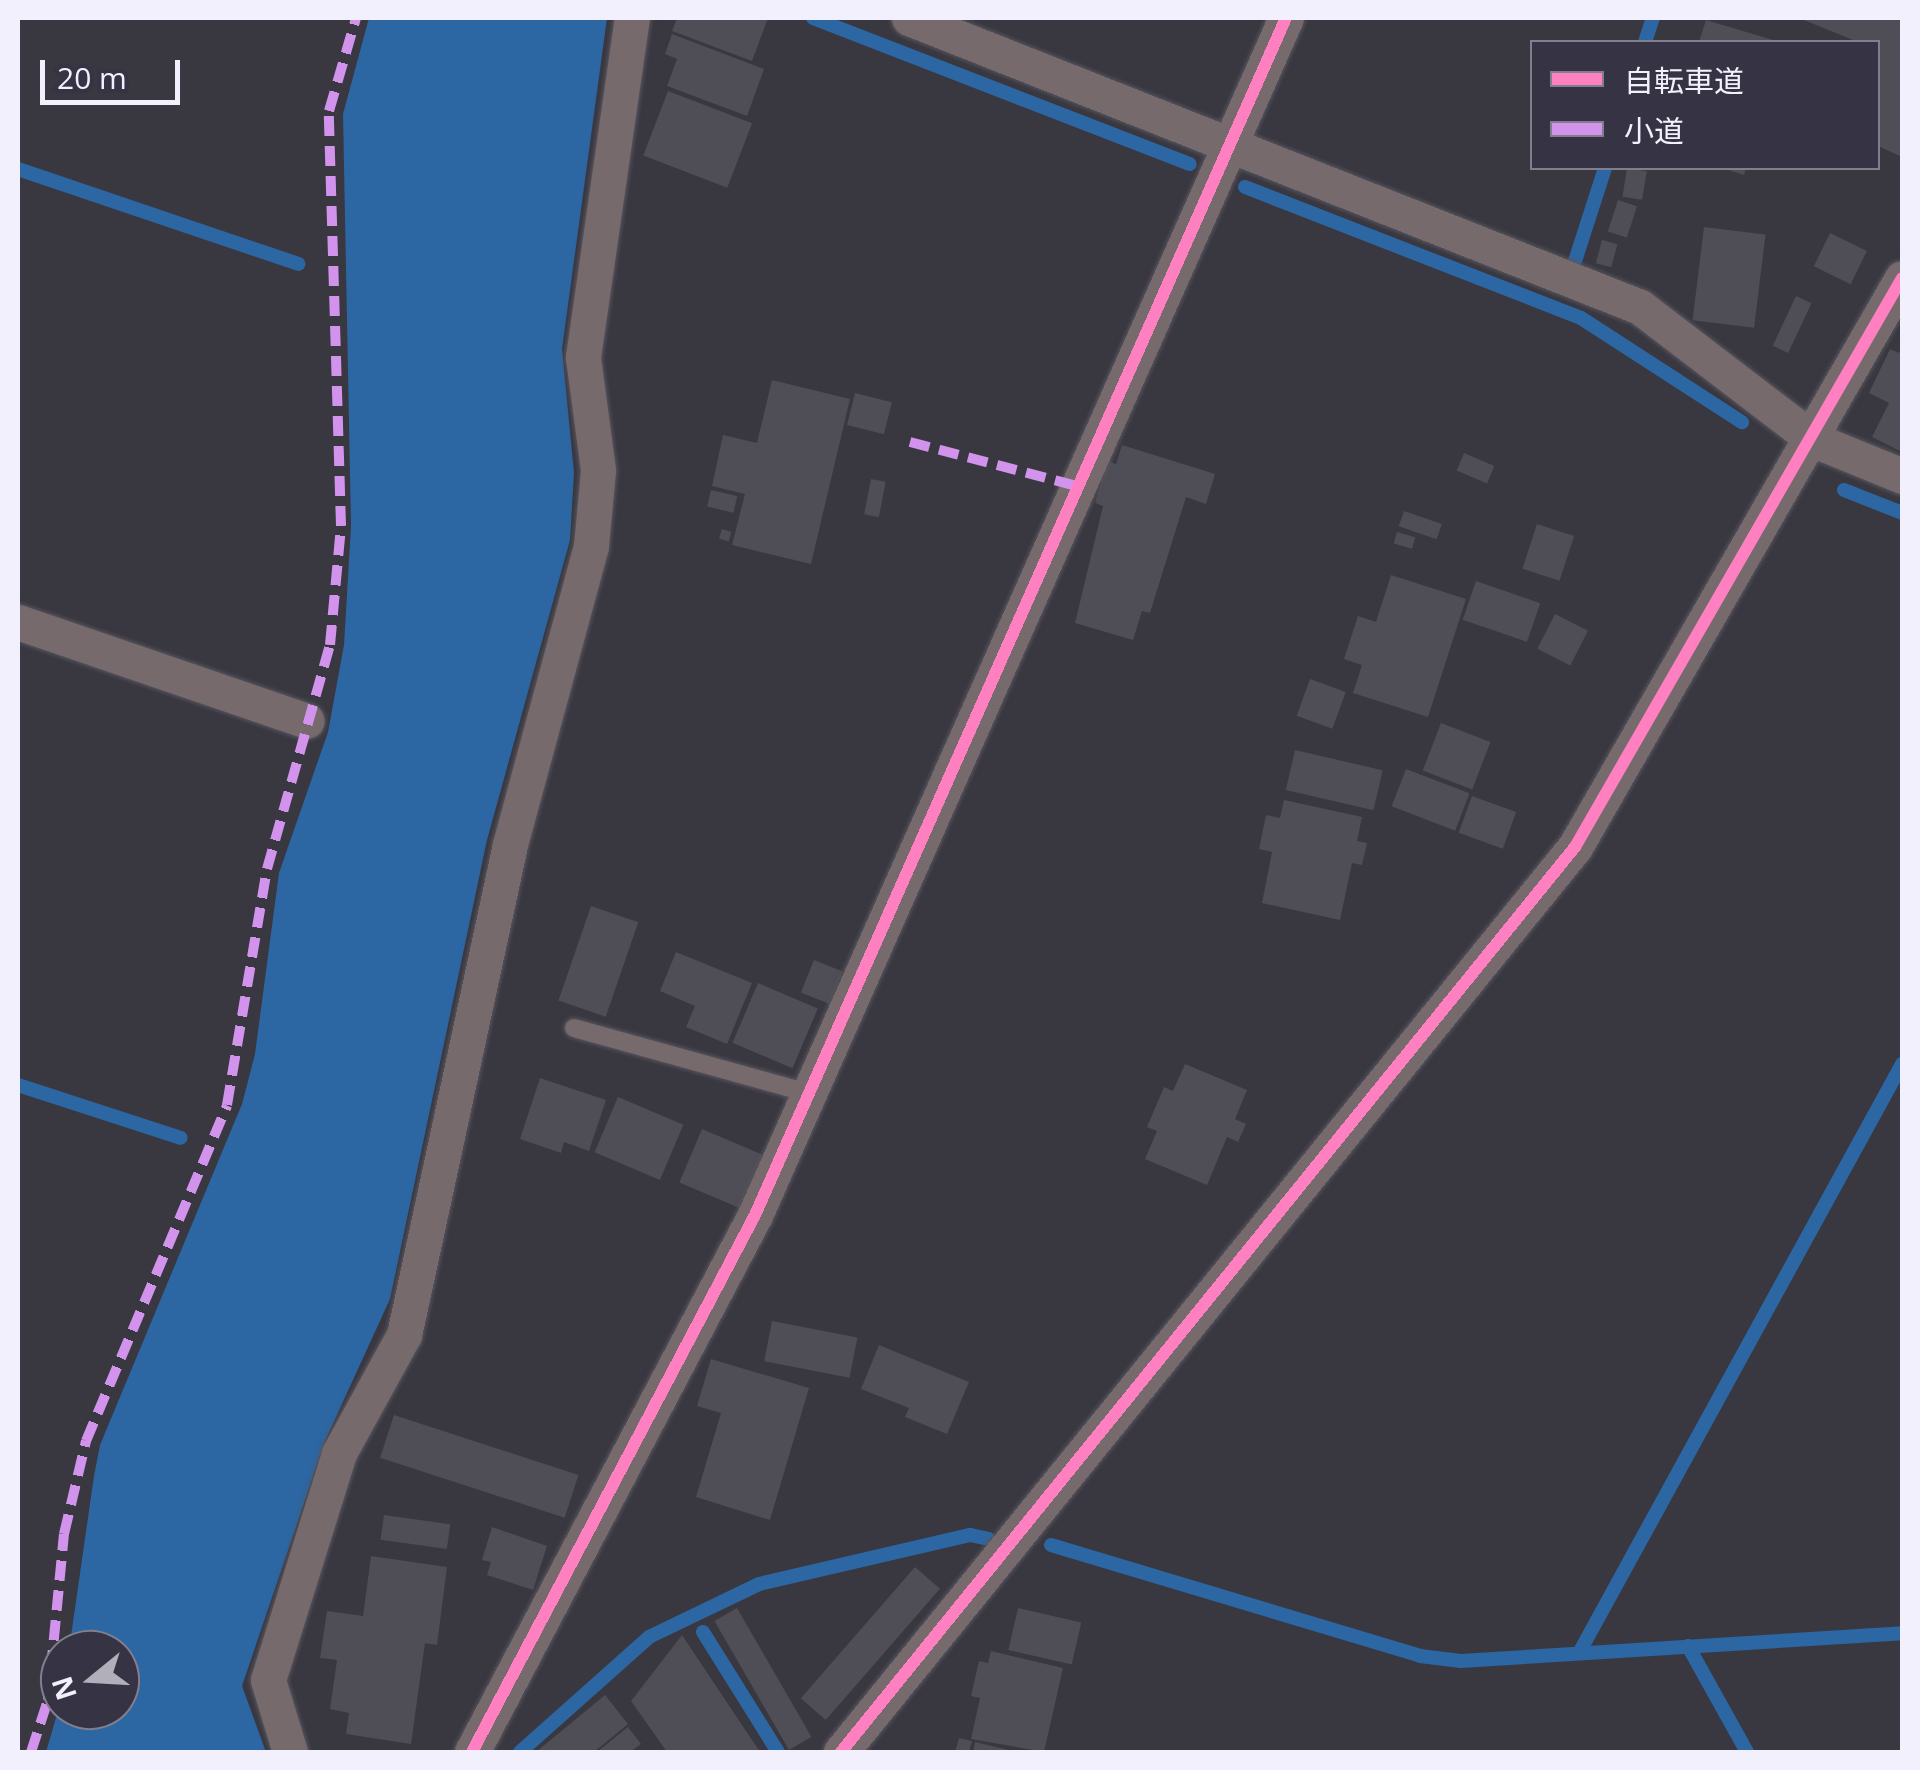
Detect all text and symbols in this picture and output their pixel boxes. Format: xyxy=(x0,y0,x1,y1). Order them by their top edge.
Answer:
scale bar xyxy=(45,40,185,102)
legend xyxy=(1530,40,1880,170)
text: 20 m xyxy=(57,57,127,98)
text: 自転車道 xyxy=(1624,60,1744,101)
text: 小道 xyxy=(1624,110,1684,151)
north arrow xyxy=(40,1630,140,1730)
text: N xyxy=(42,1672,85,1705)

